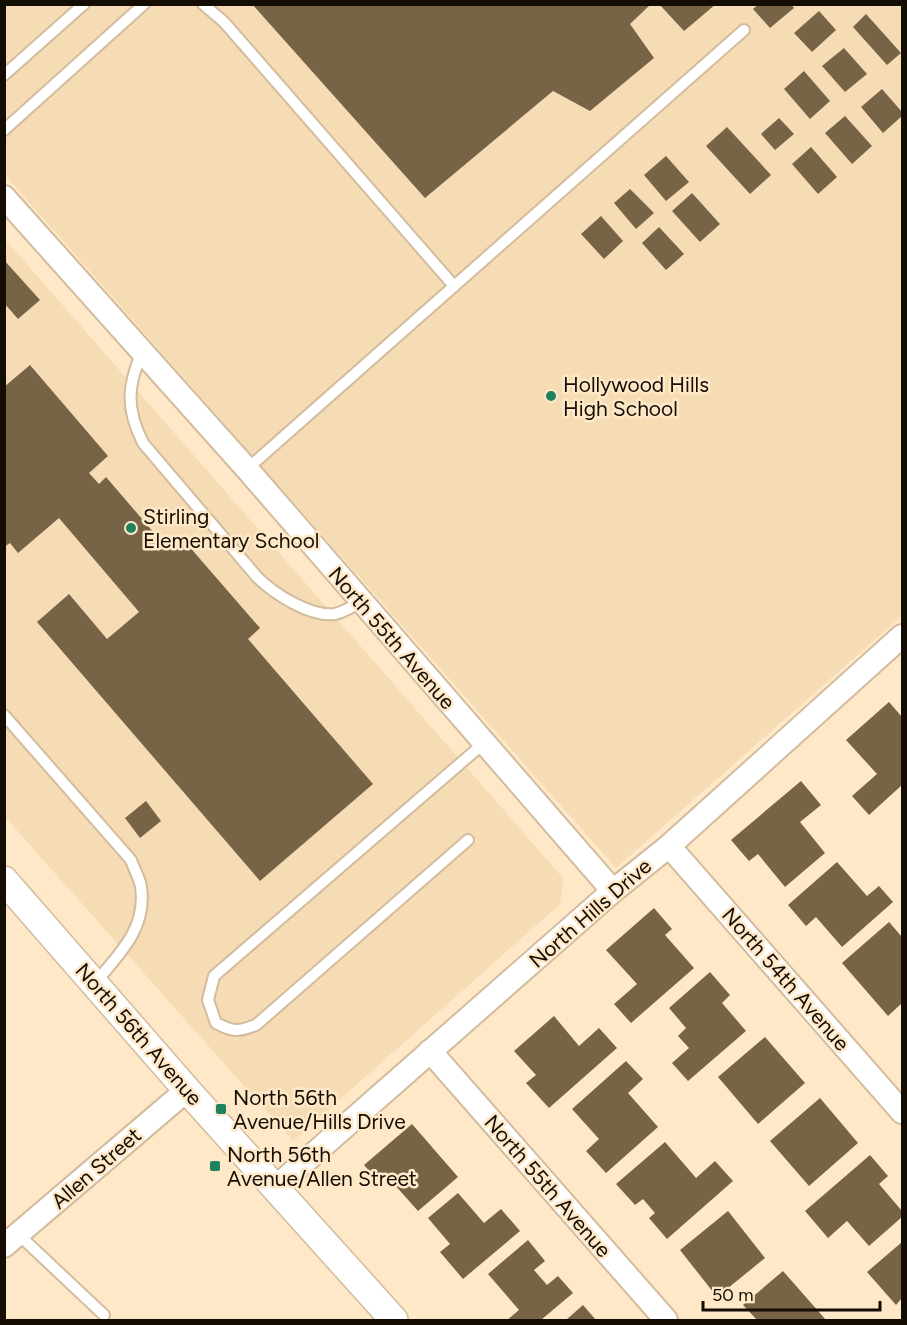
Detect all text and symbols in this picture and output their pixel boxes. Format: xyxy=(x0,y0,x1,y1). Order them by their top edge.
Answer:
place label: Hollywood Hills High School xyxy=(563,372,709,421)
marker: Hollywood Hills High School xyxy=(544,389,558,403)
place label: Stirling Elementary School xyxy=(143,504,319,553)
marker: Stirling Elementary School xyxy=(124,521,138,535)
street label: North 55th Avenue xyxy=(323,562,461,714)
street label: North Hills Drive xyxy=(524,853,656,973)
street label: North 54th Avenue xyxy=(717,902,855,1056)
street label: North 56th Avenue xyxy=(70,958,208,1110)
place label: North 56th Avenue/Hills Drive xyxy=(233,1085,406,1134)
marker: North 56th Avenue/Hills Drive xyxy=(214,1102,228,1116)
street label: North 55th Avenue xyxy=(479,1110,617,1262)
street label: Allen Street xyxy=(46,1122,146,1214)
place label: North 56th Avenue/Allen Street xyxy=(227,1142,417,1191)
marker: North 56th Avenue/Allen Street xyxy=(208,1159,222,1173)
scale bar xyxy=(703,1274,880,1312)
text: 50 m xyxy=(712,1284,754,1306)

